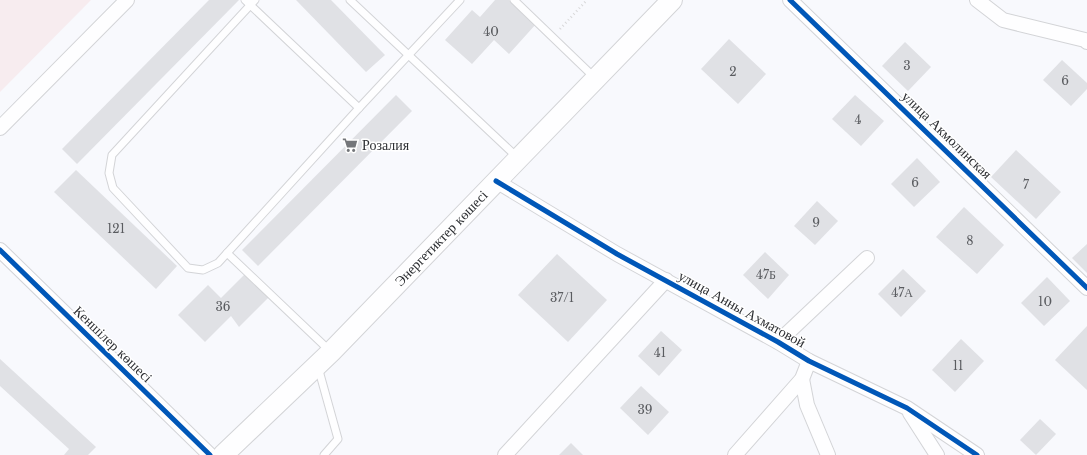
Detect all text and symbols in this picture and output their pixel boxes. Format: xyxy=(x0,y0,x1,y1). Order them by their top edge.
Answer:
house number: 40 xyxy=(483,24,499,39)
house number: 3 xyxy=(903,58,911,73)
house number: 2 xyxy=(729,64,737,79)
house number: 6 xyxy=(1061,73,1069,88)
street label: улица Акмолинская xyxy=(898,87,996,183)
house number: 4 xyxy=(854,112,862,127)
supermarket icon: Розалия xyxy=(341,136,359,154)
place label: Розалия xyxy=(362,136,410,154)
house number: 6 xyxy=(911,175,919,190)
house number: 7 xyxy=(1023,177,1030,192)
street label: Энергетиктер көшесі xyxy=(391,186,492,290)
house number: 9 xyxy=(812,215,820,230)
house number: 121 xyxy=(107,221,125,236)
house number: 8 xyxy=(966,233,974,248)
street label: улица Анны Ахматовой xyxy=(675,267,809,352)
house number: 47Б xyxy=(756,267,776,282)
house number: 47А xyxy=(891,285,913,300)
house number: 37/1 xyxy=(550,290,574,305)
house number: 10 xyxy=(1038,294,1052,309)
house number: 36 xyxy=(215,299,231,314)
street label: Кеншілер көшесі xyxy=(70,302,156,386)
house number: 41 xyxy=(654,345,666,360)
house number: 11 xyxy=(953,358,963,373)
house number: 39 xyxy=(637,402,653,417)

